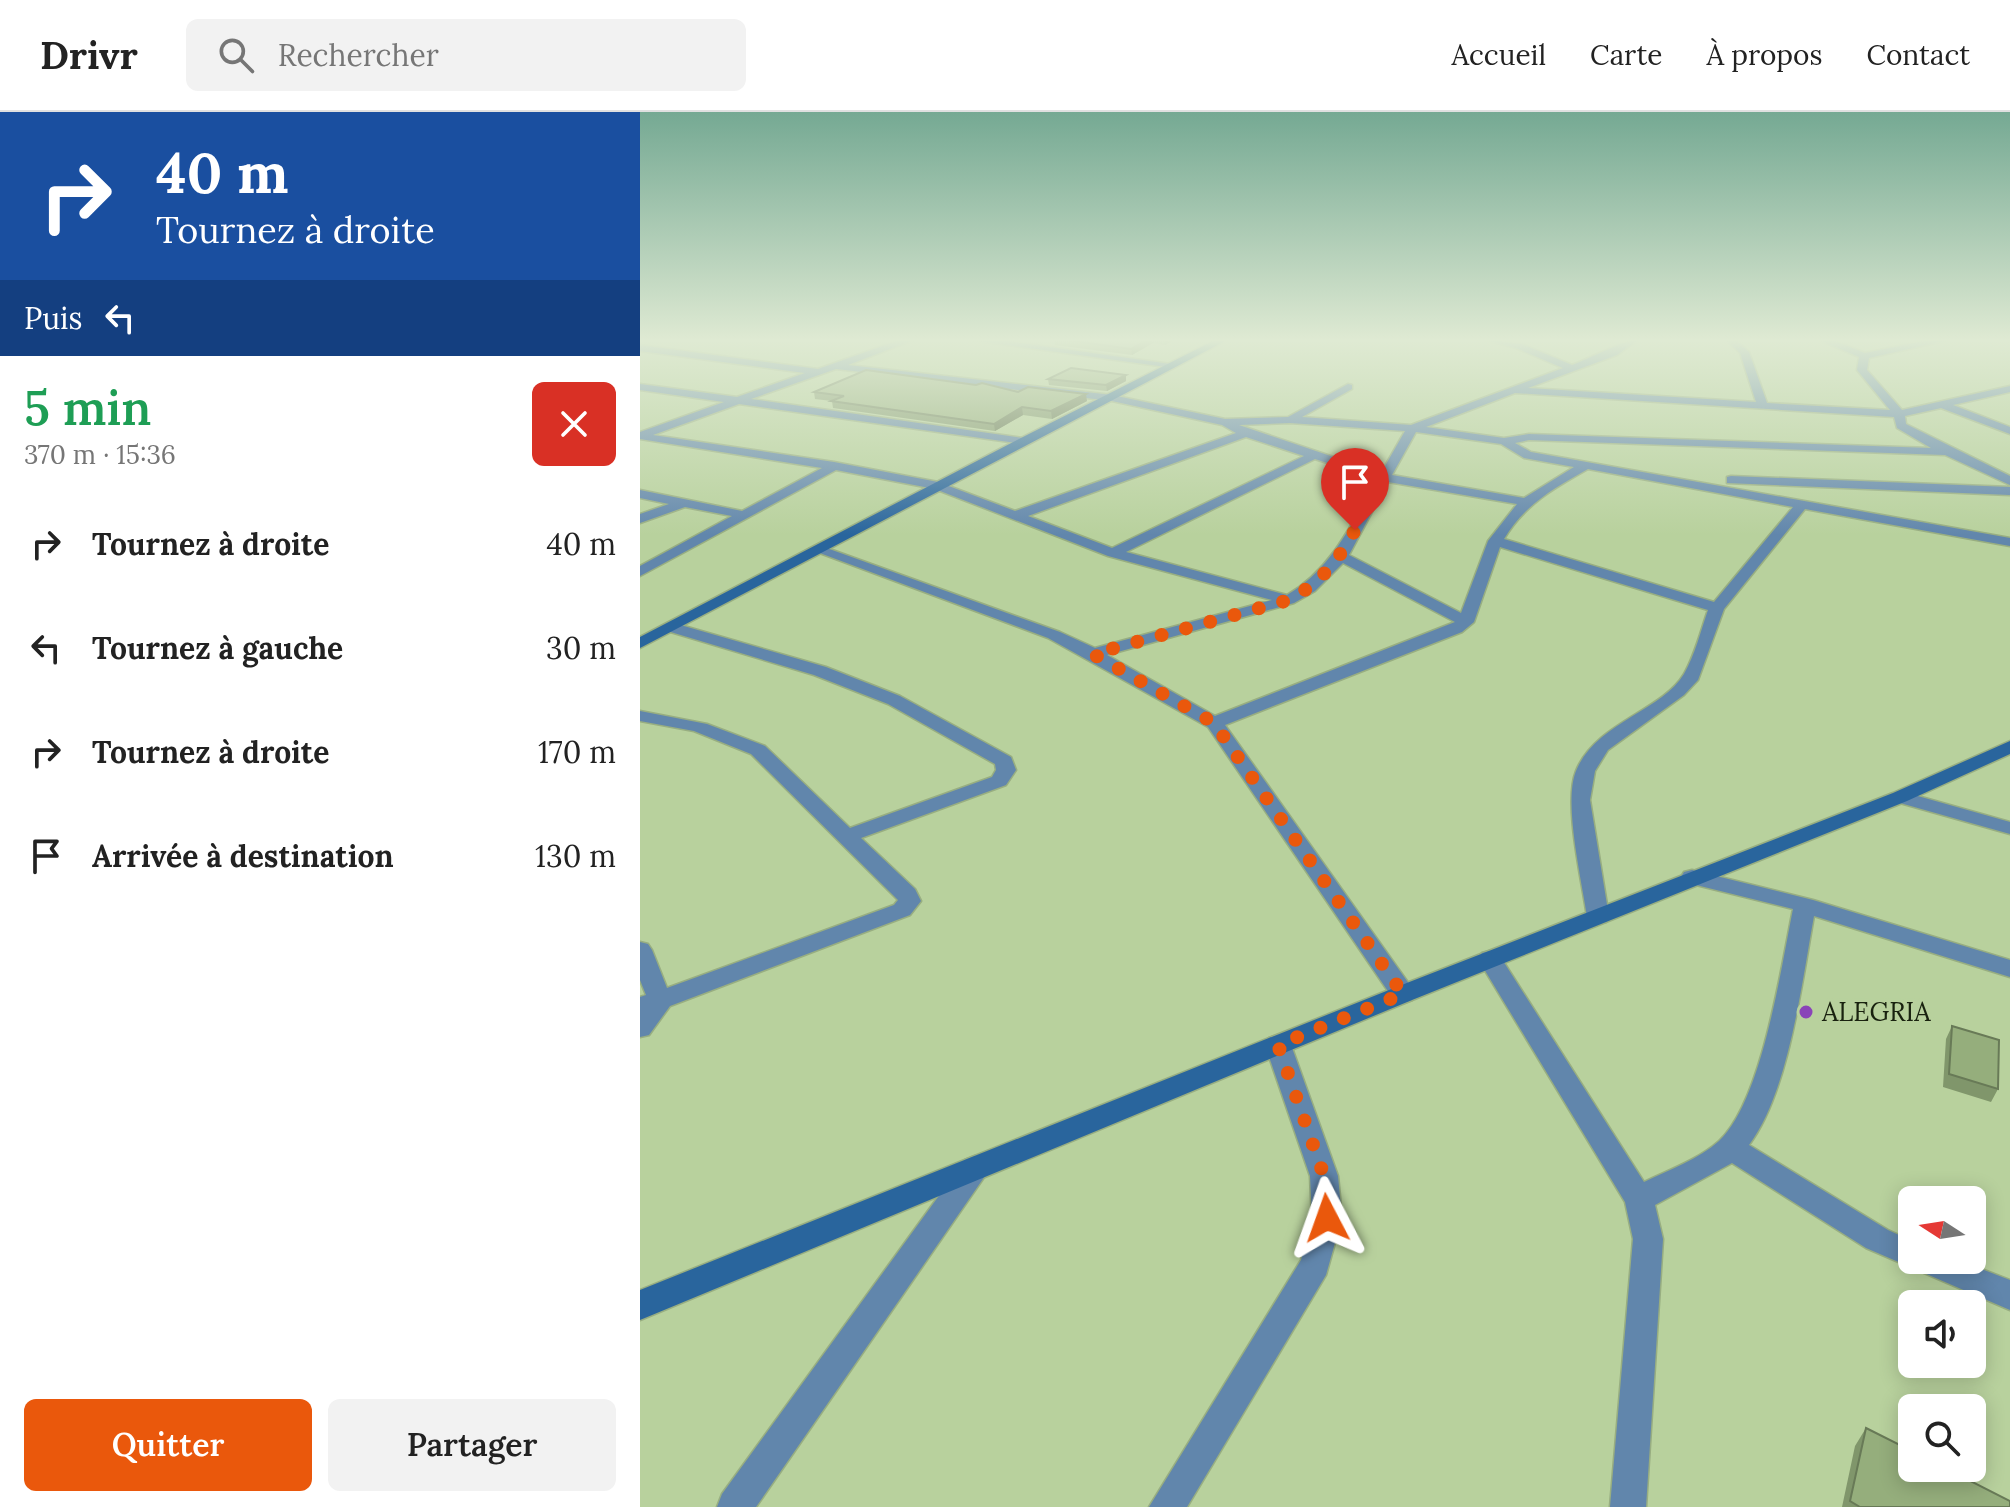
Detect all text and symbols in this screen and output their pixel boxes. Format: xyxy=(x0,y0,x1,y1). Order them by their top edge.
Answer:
search box xyxy=(186,19,746,91)
text: Drivr xyxy=(40,31,138,79)
icon: search xyxy=(214,33,258,77)
text: Rechercher xyxy=(278,36,439,74)
text: Accueil xyxy=(1452,37,1546,73)
text: Carte xyxy=(1590,37,1662,73)
text: À propos xyxy=(1706,37,1822,73)
text: Contact xyxy=(1866,37,1970,73)
text: 40 m xyxy=(156,137,289,208)
icon: right xyxy=(24,144,128,248)
text: Tournez à droite xyxy=(156,207,435,253)
icon: left xyxy=(98,296,142,340)
text: Puis xyxy=(24,299,82,337)
text: 5 min xyxy=(24,377,152,438)
button: close xyxy=(532,382,616,466)
text: 370 m · 15:36 xyxy=(24,438,176,471)
pin xyxy=(1321,448,1389,530)
icon: arrive xyxy=(1333,460,1377,504)
icon: right xyxy=(24,522,68,566)
text: Tournez à droite xyxy=(92,525,329,563)
text: 40 m xyxy=(546,525,616,563)
icon: left xyxy=(24,626,68,670)
text: Tournez à gauche xyxy=(92,629,343,667)
text: 30 m xyxy=(546,629,616,667)
icon: right xyxy=(24,730,68,774)
text: Tournez à droite xyxy=(92,733,329,771)
text: 170 m xyxy=(538,733,616,771)
icon: arrive xyxy=(24,834,68,878)
text: Arrivée à destination xyxy=(92,837,394,875)
text: 130 m xyxy=(535,837,616,875)
place label: ALEGRIA xyxy=(1821,995,1931,1028)
marker: ALEGRIA xyxy=(1797,1003,1815,1021)
position arrow xyxy=(1285,1176,1369,1260)
north arrow xyxy=(1898,1186,1986,1274)
map controls xyxy=(1898,1186,1986,1482)
button: sound xyxy=(1898,1290,1986,1378)
button: search xyxy=(1898,1394,1986,1482)
button: Quitter xyxy=(24,1399,312,1491)
button: Partager xyxy=(328,1399,616,1491)

